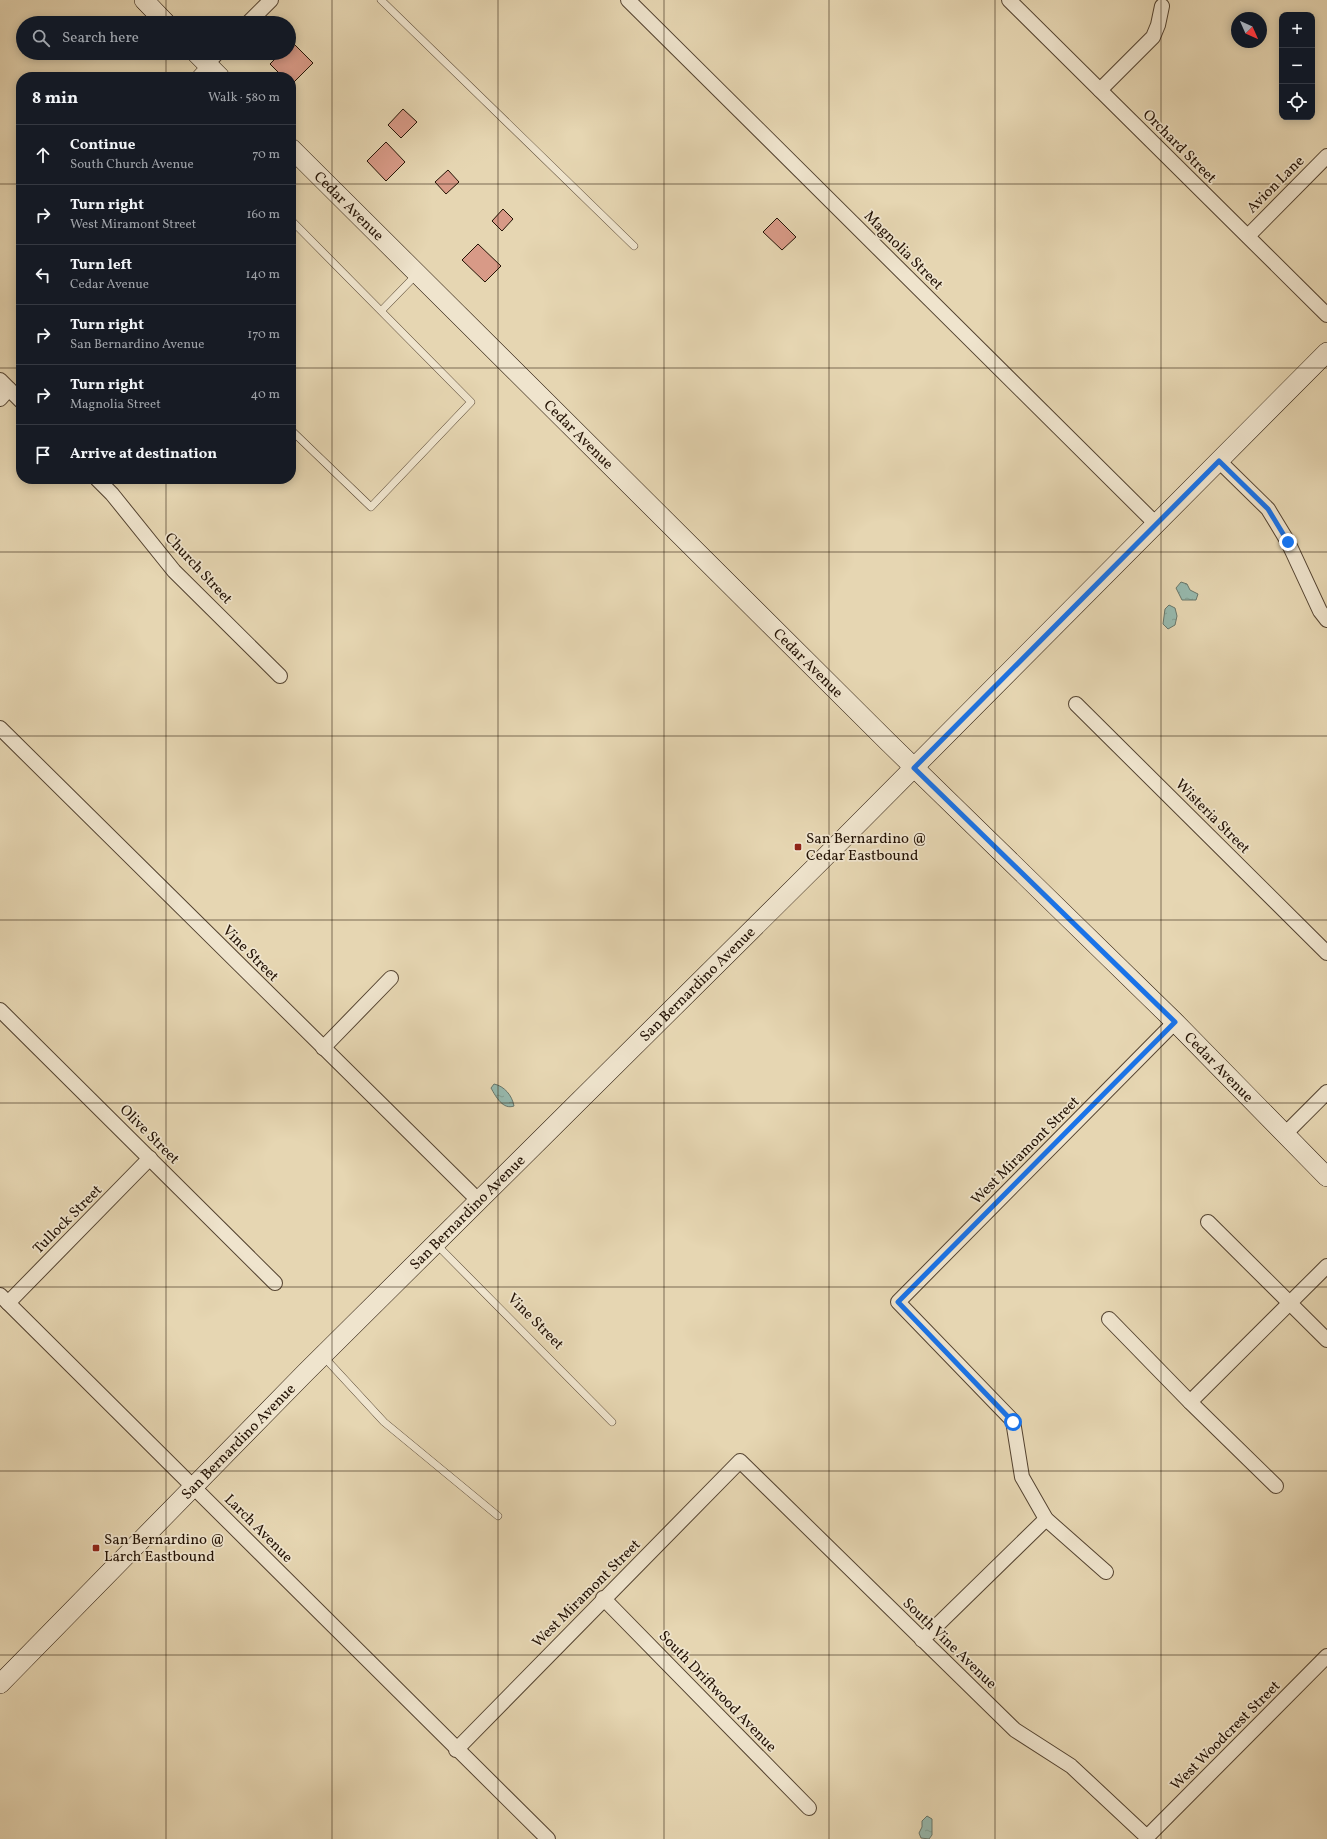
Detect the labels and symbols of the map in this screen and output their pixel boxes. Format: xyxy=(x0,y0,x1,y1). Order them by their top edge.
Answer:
north arrow xyxy=(1231,12,1267,48)
street label: Orchard Street xyxy=(1137,105,1221,189)
street label: Avion Lane xyxy=(1242,151,1310,219)
street label: Cedar Avenue xyxy=(308,167,388,247)
street label: Magnolia Street xyxy=(859,207,947,295)
street label: Cedar Avenue xyxy=(538,396,618,475)
street label: Church Street xyxy=(159,529,237,609)
route end xyxy=(1279,533,1297,551)
street label: Cedar Avenue xyxy=(768,624,847,704)
street label: Wisteria Street xyxy=(1170,775,1254,859)
place label: San Bernardino @ Cedar Eastbound xyxy=(806,829,927,867)
marker: San Bernardino @ Cedar Eastbound xyxy=(793,842,803,852)
street label: Vine Street xyxy=(217,921,283,987)
street label: San Bernardino Avenue xyxy=(636,923,761,1047)
street label: Cedar Avenue xyxy=(1178,1028,1257,1108)
street label: West Miramont Street xyxy=(967,1092,1085,1210)
street label: Olive Street xyxy=(114,1100,184,1170)
street label: San Bernardino Avenue xyxy=(406,1151,531,1275)
street label: Tullock Street xyxy=(29,1181,107,1259)
street label: Vine Street xyxy=(502,1289,568,1355)
street label: San Bernardino Avenue xyxy=(177,1379,301,1505)
route start xyxy=(1004,1413,1022,1431)
street label: Larch Avenue xyxy=(219,1490,297,1568)
place label: San Bernardino @ Larch Eastbound xyxy=(104,1530,225,1568)
street label: West Miramont Street xyxy=(528,1535,646,1653)
marker: San Bernardino @ Larch Eastbound xyxy=(91,1543,101,1553)
street label: South Vine Avenue xyxy=(897,1594,1001,1695)
street label: South Driftwood Avenue xyxy=(653,1626,781,1758)
street label: West Woodcrest Street xyxy=(1166,1676,1286,1796)

